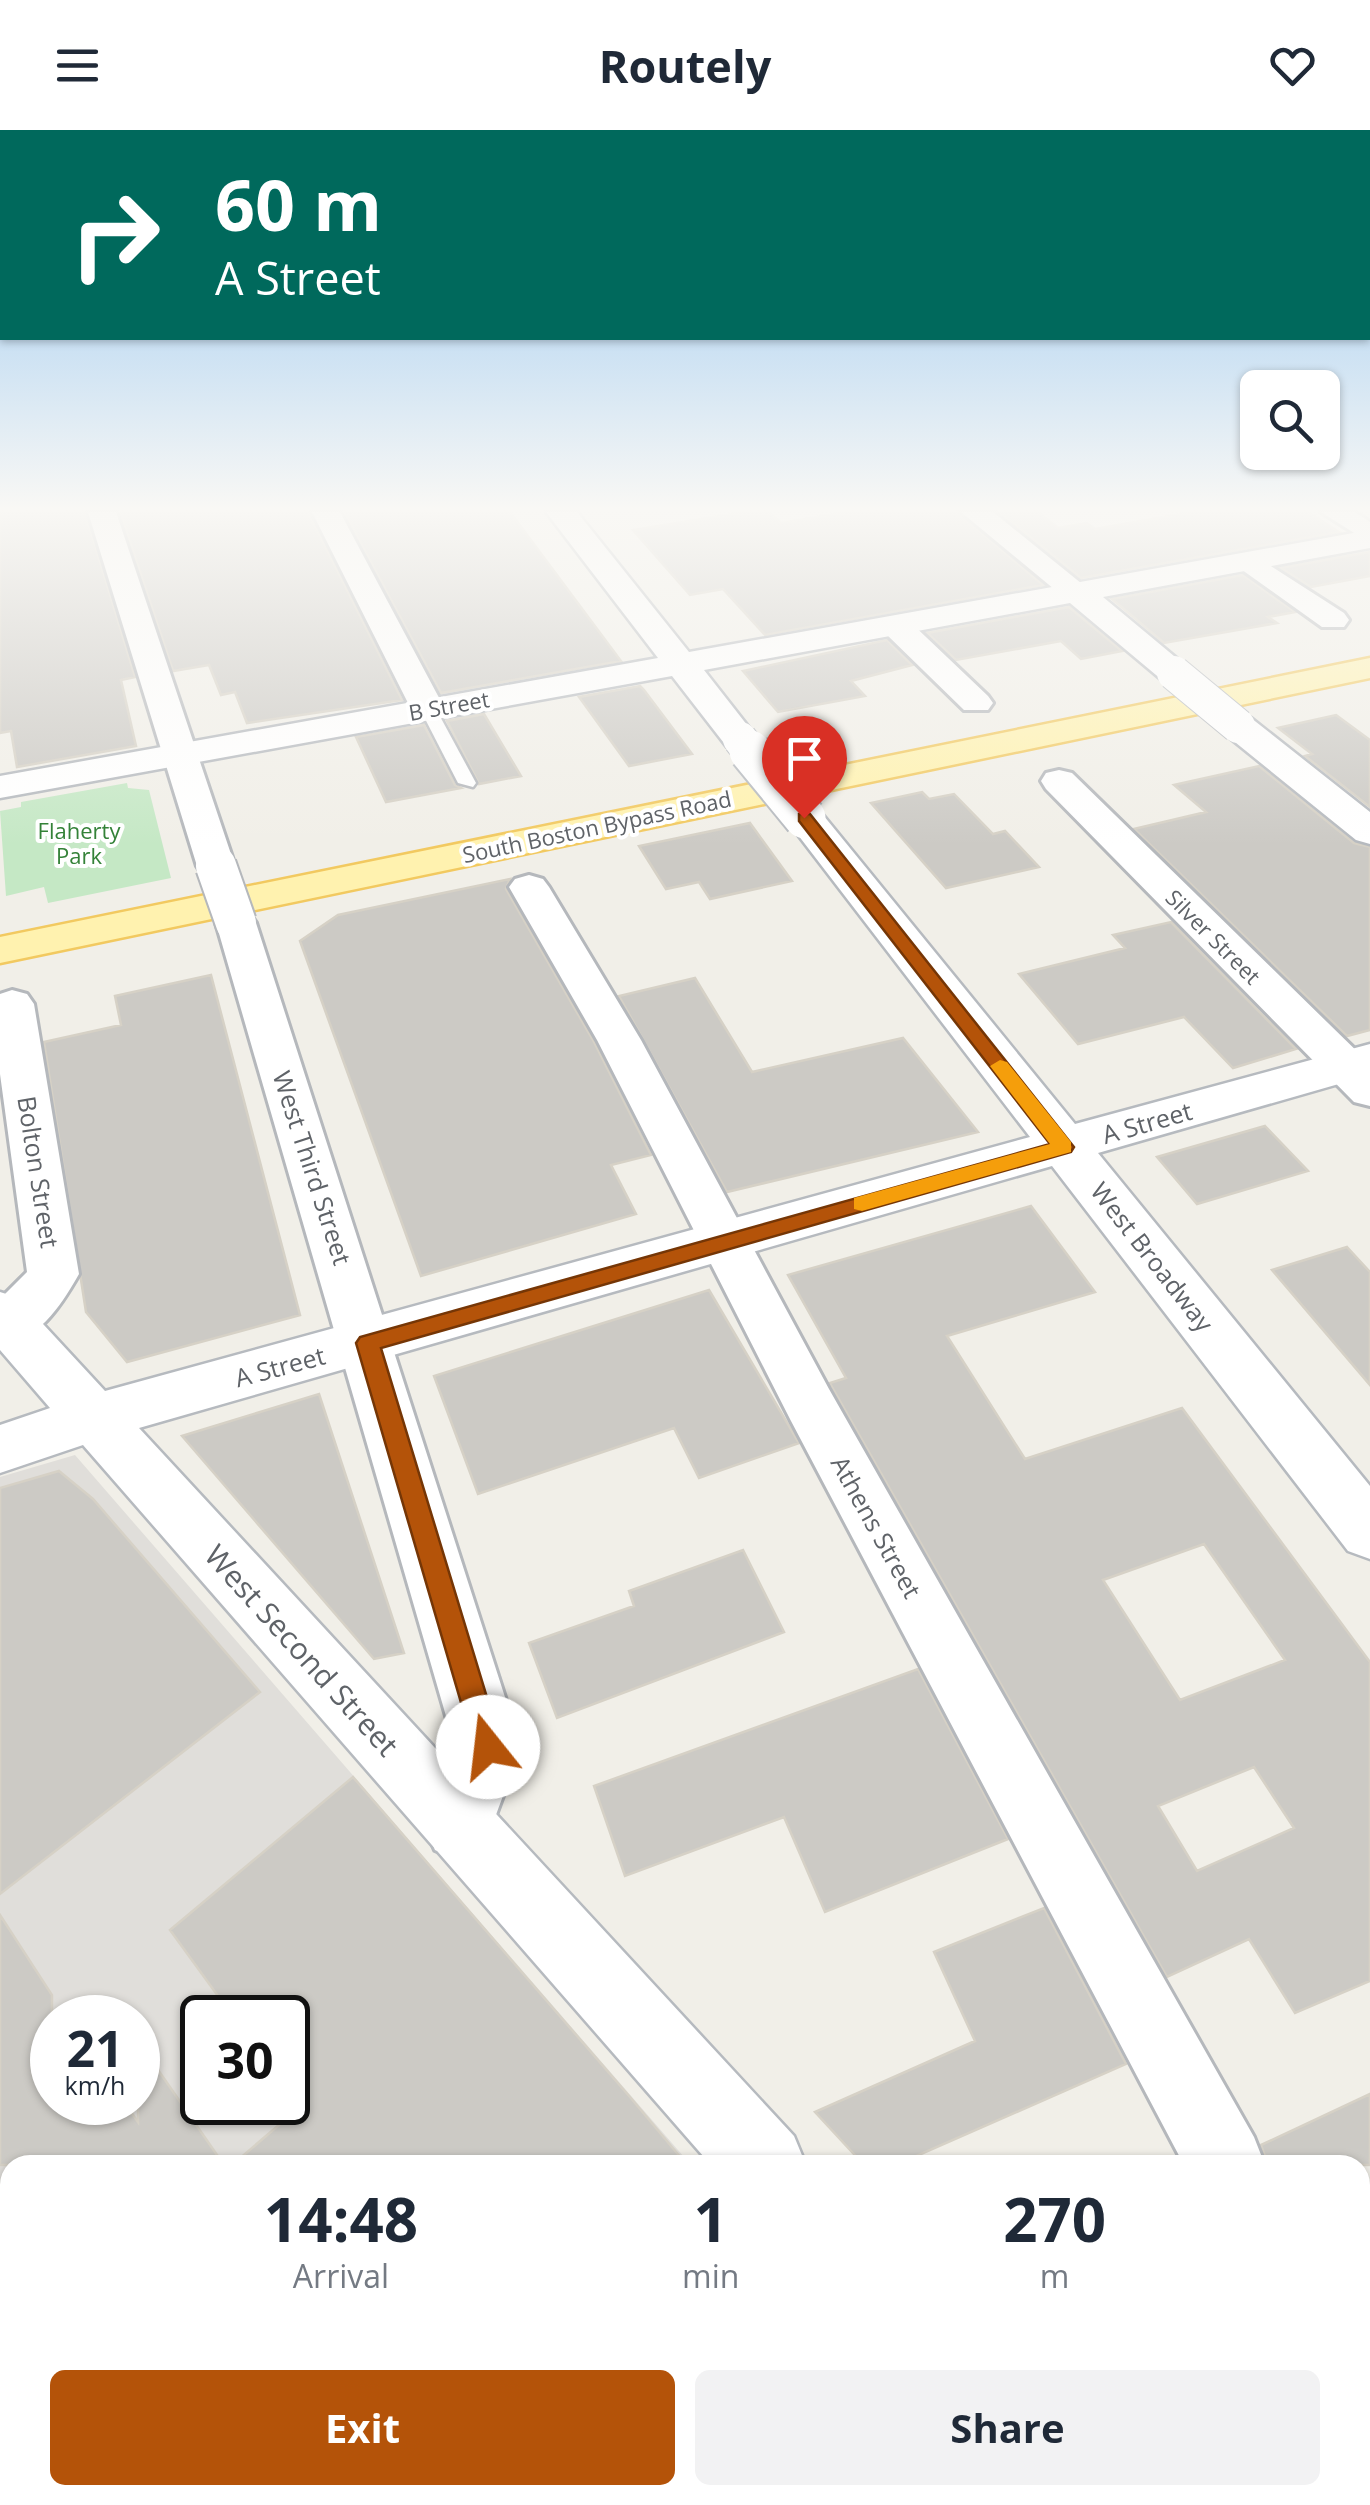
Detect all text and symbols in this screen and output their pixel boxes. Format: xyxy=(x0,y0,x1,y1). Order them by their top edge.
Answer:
text: Routely xyxy=(599,35,771,96)
icon: menu xyxy=(50,38,105,93)
icon: heart xyxy=(1265,38,1320,93)
text: 60 m xyxy=(215,156,382,252)
icon: right xyxy=(50,170,180,300)
text: A Street xyxy=(215,247,381,308)
map controls xyxy=(1240,370,1340,470)
button: search xyxy=(1240,370,1340,470)
street label: B Street xyxy=(406,683,492,727)
pin xyxy=(762,716,847,819)
icon: arrive xyxy=(777,731,832,786)
street label: South Boston Bypass Road xyxy=(460,783,734,869)
park label: Flaherty Park xyxy=(38,815,121,870)
street label: Silver Street xyxy=(1160,882,1268,990)
street label: West Third Street xyxy=(266,1067,360,1269)
street label: A Street xyxy=(1098,1093,1196,1151)
street label: Bolton Street xyxy=(10,1094,68,1250)
street label: West Broadway xyxy=(1084,1175,1222,1338)
street label: A Street xyxy=(231,1338,329,1394)
street label: Athens Street xyxy=(824,1449,930,1604)
street label: West Second Street xyxy=(196,1535,408,1765)
position arrow xyxy=(436,1695,540,1799)
speed limit sign: 30 xyxy=(180,1995,310,2125)
text: 21 xyxy=(66,2014,124,2082)
text: km/h xyxy=(65,2068,125,2102)
text: 14:48 xyxy=(264,2178,418,2260)
text: 1 xyxy=(694,2178,728,2260)
text: 270 xyxy=(1003,2178,1106,2260)
text: Arrival xyxy=(293,2254,389,2297)
text: min xyxy=(682,2254,739,2297)
text: m xyxy=(1040,2254,1069,2297)
button: Exit xyxy=(50,2370,675,2485)
button: Share xyxy=(695,2370,1320,2485)

